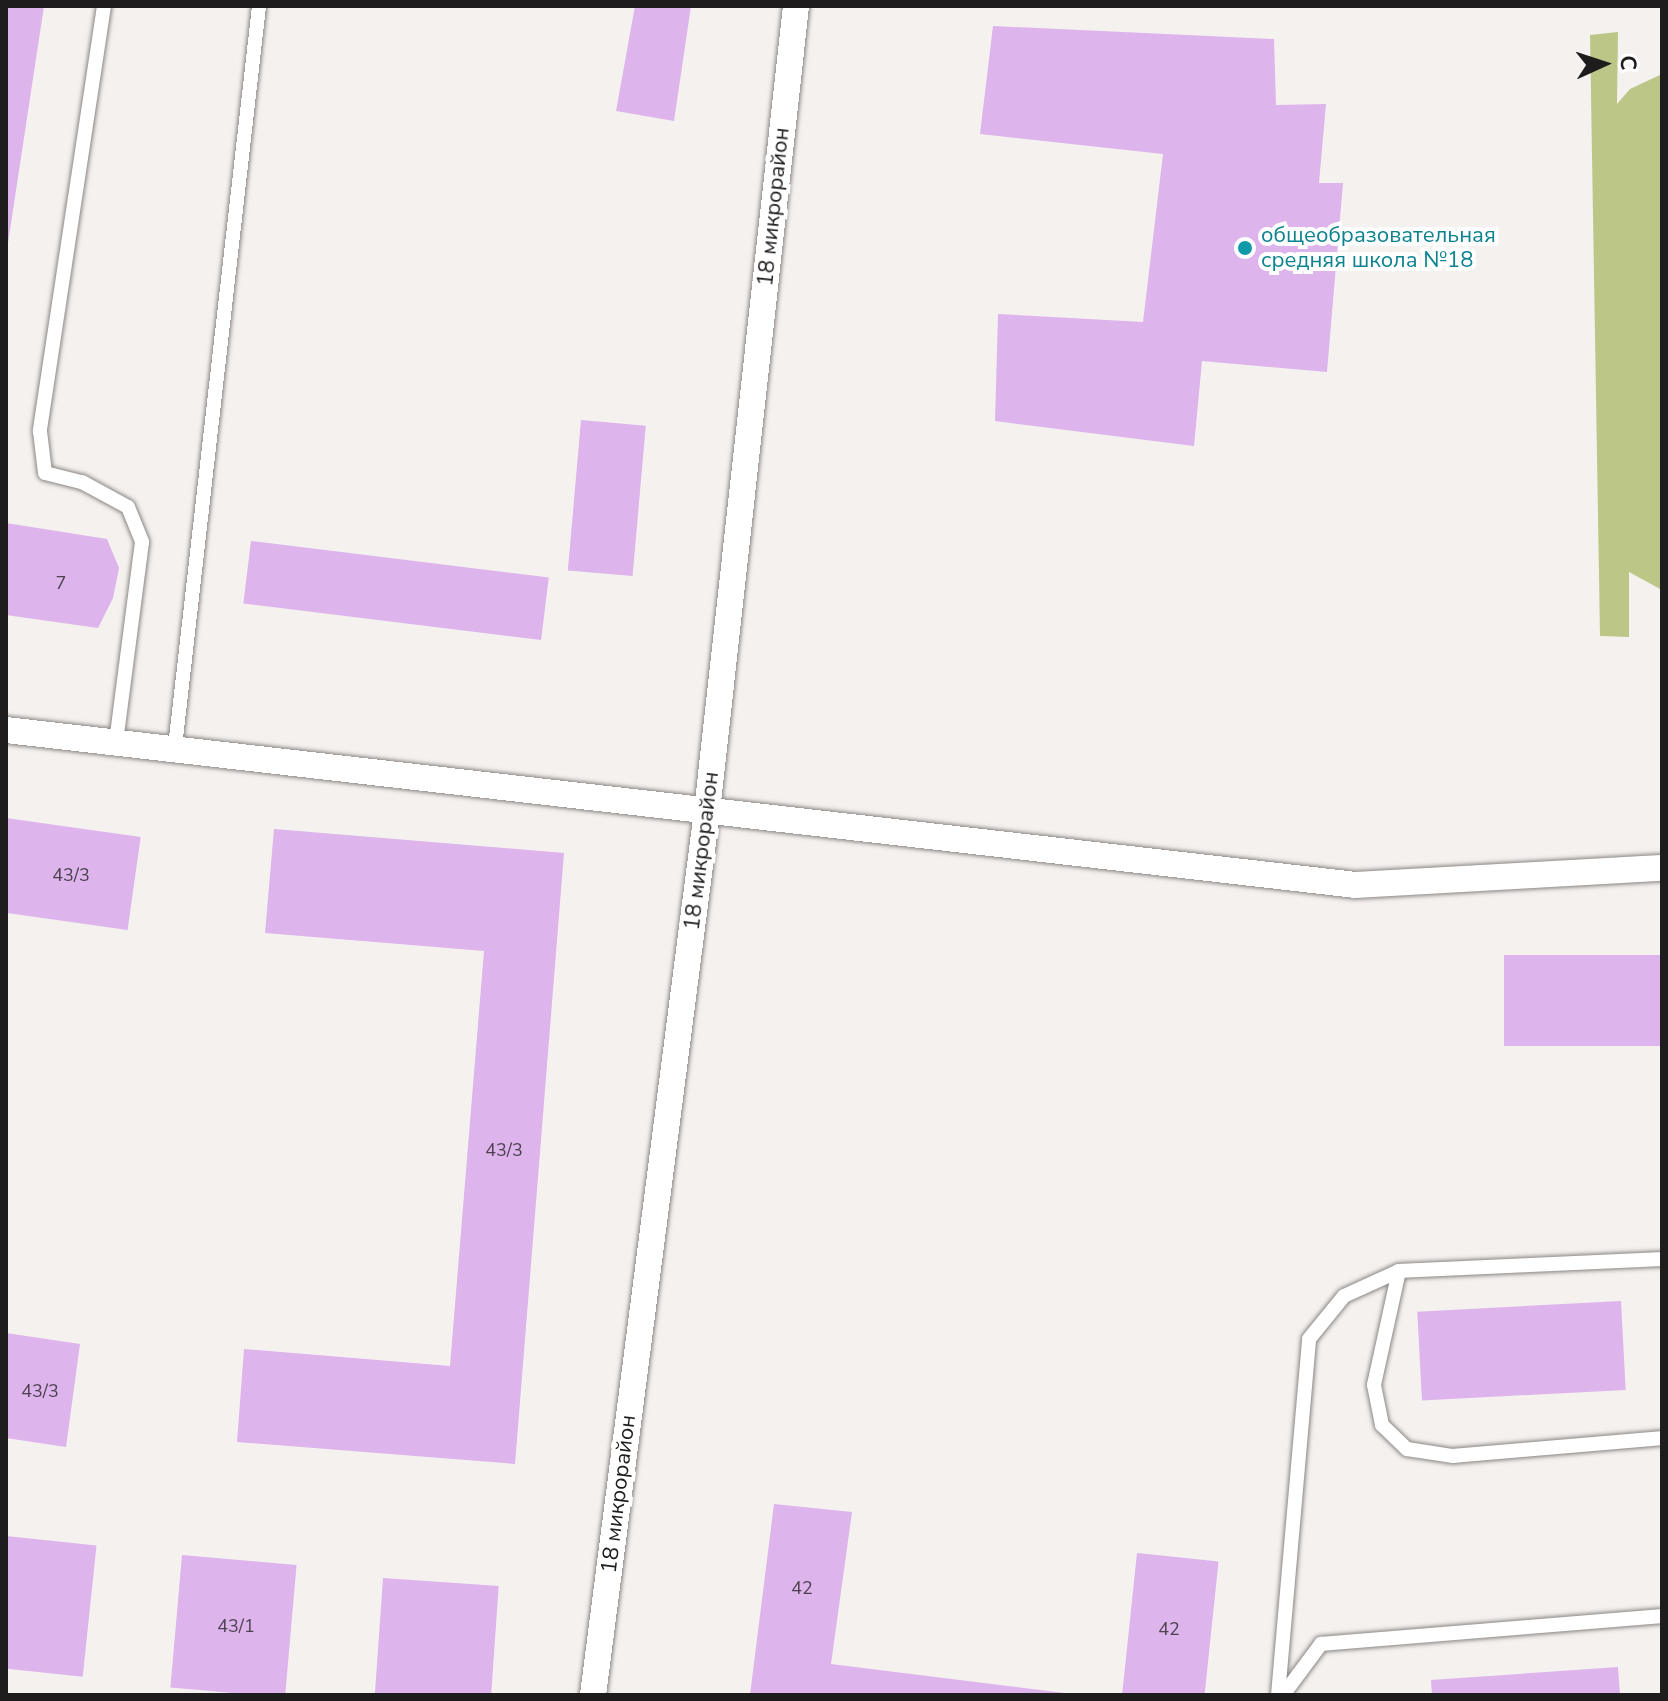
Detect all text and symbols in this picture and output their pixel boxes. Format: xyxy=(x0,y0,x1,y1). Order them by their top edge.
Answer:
north arrow xyxy=(1564,24,1644,104)
text: С xyxy=(1613,54,1643,71)
street label: 18 микрорайон xyxy=(753,126,795,288)
place label: общеобразовательная средняя школа №18 xyxy=(1261,222,1496,274)
marker: общеобразовательная средняя школа №18 xyxy=(1236,239,1254,257)
house number: 7 xyxy=(56,572,66,594)
street label: 18 микрорайон xyxy=(679,770,725,932)
house number: 43/3 xyxy=(52,864,90,886)
house number: 43/3 xyxy=(485,1139,523,1161)
house number: 43/3 xyxy=(21,1380,59,1402)
street label: 18 микрорайон xyxy=(596,1413,642,1575)
house number: 42 xyxy=(791,1577,813,1599)
house number: 43/1 xyxy=(217,1615,255,1637)
house number: 42 xyxy=(1158,1618,1180,1640)

